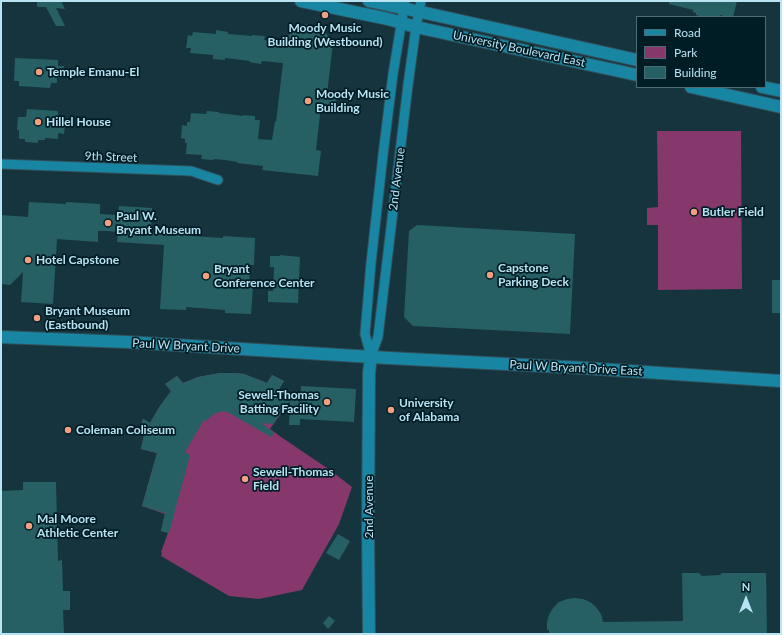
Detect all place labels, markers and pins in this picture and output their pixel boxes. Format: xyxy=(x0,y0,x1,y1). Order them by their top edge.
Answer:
marker: Moody Music Building (Westbound) xyxy=(320,10,330,20)
place label: Moody Music Building (Westbound) xyxy=(267,21,383,49)
place label: Temple Emanu-El xyxy=(47,65,139,79)
marker: Temple Emanu-El xyxy=(34,67,44,77)
place label: Moody Music Building xyxy=(316,87,389,115)
marker: Moody Music Building xyxy=(303,96,313,106)
place label: Hillel House xyxy=(46,115,111,129)
marker: Hillel House xyxy=(33,117,43,127)
place label: Butler Field xyxy=(702,205,764,219)
marker: Butler Field xyxy=(689,207,699,217)
place label: Paul W. Bryant Museum xyxy=(116,209,201,237)
marker: Paul W. Bryant Museum xyxy=(103,218,113,228)
place label: Hotel Capstone xyxy=(36,253,119,267)
marker: Hotel Capstone xyxy=(23,255,33,265)
place label: Capstone Parking Deck xyxy=(498,261,569,289)
place label: Bryant Conference Center xyxy=(214,262,315,290)
marker: Capstone Parking Deck xyxy=(485,270,495,280)
marker: Bryant Conference Center xyxy=(201,271,211,281)
place label: Bryant Museum (Eastbound) xyxy=(45,304,130,332)
marker: Bryant Museum (Eastbound) xyxy=(32,313,42,323)
place label: Sewell-Thomas Batting Facility xyxy=(238,388,319,416)
place label: University of Alabama xyxy=(399,396,459,424)
marker: Sewell-Thomas Batting Facility xyxy=(322,397,332,407)
marker: University of Alabama xyxy=(386,405,396,415)
place label: Coleman Coliseum xyxy=(76,423,175,437)
marker: Coleman Coliseum xyxy=(63,425,73,435)
place label: Sewell-Thomas Field xyxy=(253,465,334,493)
marker: Sewell-Thomas Field xyxy=(240,474,250,484)
place label: Mal Moore Athletic Center xyxy=(37,512,118,540)
marker: Mal Moore Athletic Center xyxy=(24,521,34,531)

